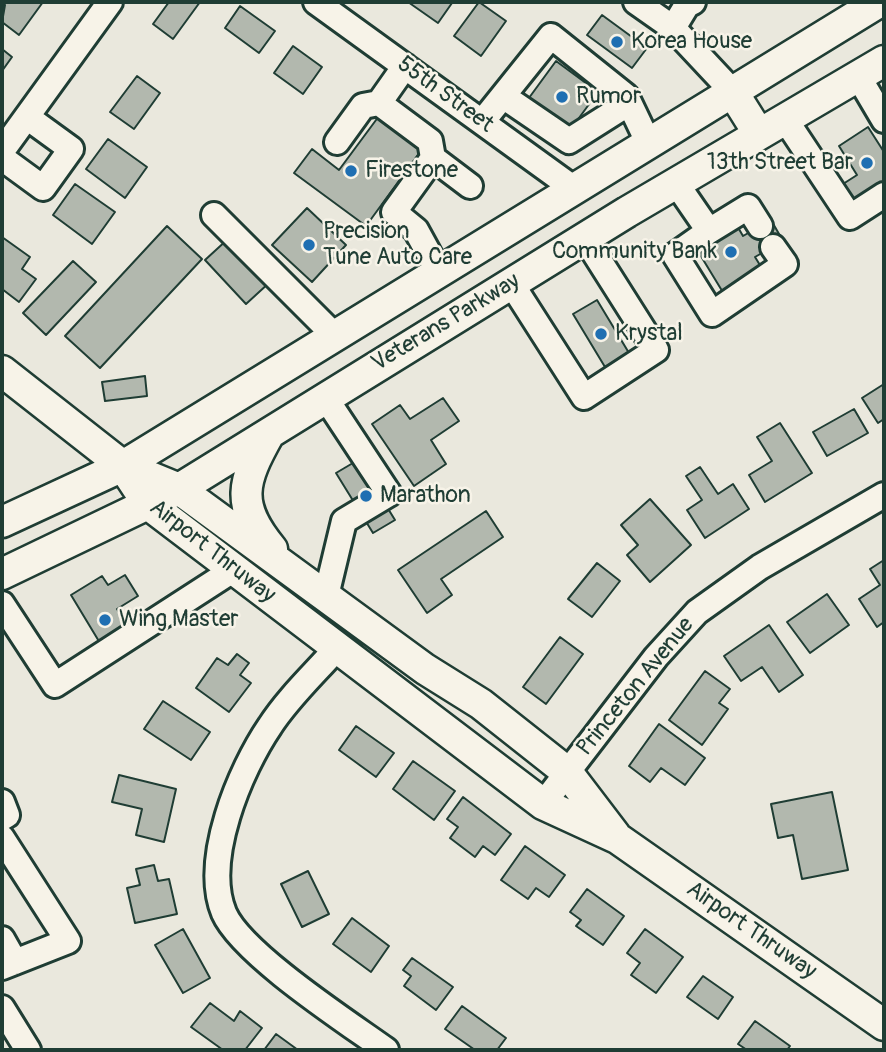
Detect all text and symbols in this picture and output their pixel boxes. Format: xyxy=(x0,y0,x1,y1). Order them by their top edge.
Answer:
place label: Korea House xyxy=(631,28,752,56)
marker: Korea House xyxy=(609,34,625,50)
street label: 55th Street xyxy=(391,51,499,139)
place label: Rumor xyxy=(576,83,641,111)
marker: Rumor xyxy=(554,89,570,105)
place label: 13th Street Bar xyxy=(707,149,853,177)
marker: 13th Street Bar xyxy=(859,155,875,171)
place label: Firestone xyxy=(365,157,458,185)
marker: Firestone xyxy=(343,163,359,179)
place label: Precision Tune Auto Care xyxy=(323,218,472,272)
marker: Precision Tune Auto Care xyxy=(301,237,317,253)
place label: Community Bank xyxy=(552,238,717,266)
marker: Community Bank xyxy=(723,244,739,260)
street label: Veterans Parkway xyxy=(367,268,525,378)
place label: Krystal xyxy=(615,320,683,348)
marker: Krystal xyxy=(593,326,609,342)
place label: Marathon xyxy=(380,482,471,510)
marker: Marathon xyxy=(358,488,374,504)
street label: Airport Thruway xyxy=(144,494,280,610)
place label: Wing Master xyxy=(119,606,238,634)
marker: Wing Master xyxy=(97,612,113,628)
street label: Princeton Avenue xyxy=(572,612,700,762)
street label: Airport Thruway xyxy=(681,876,821,986)

